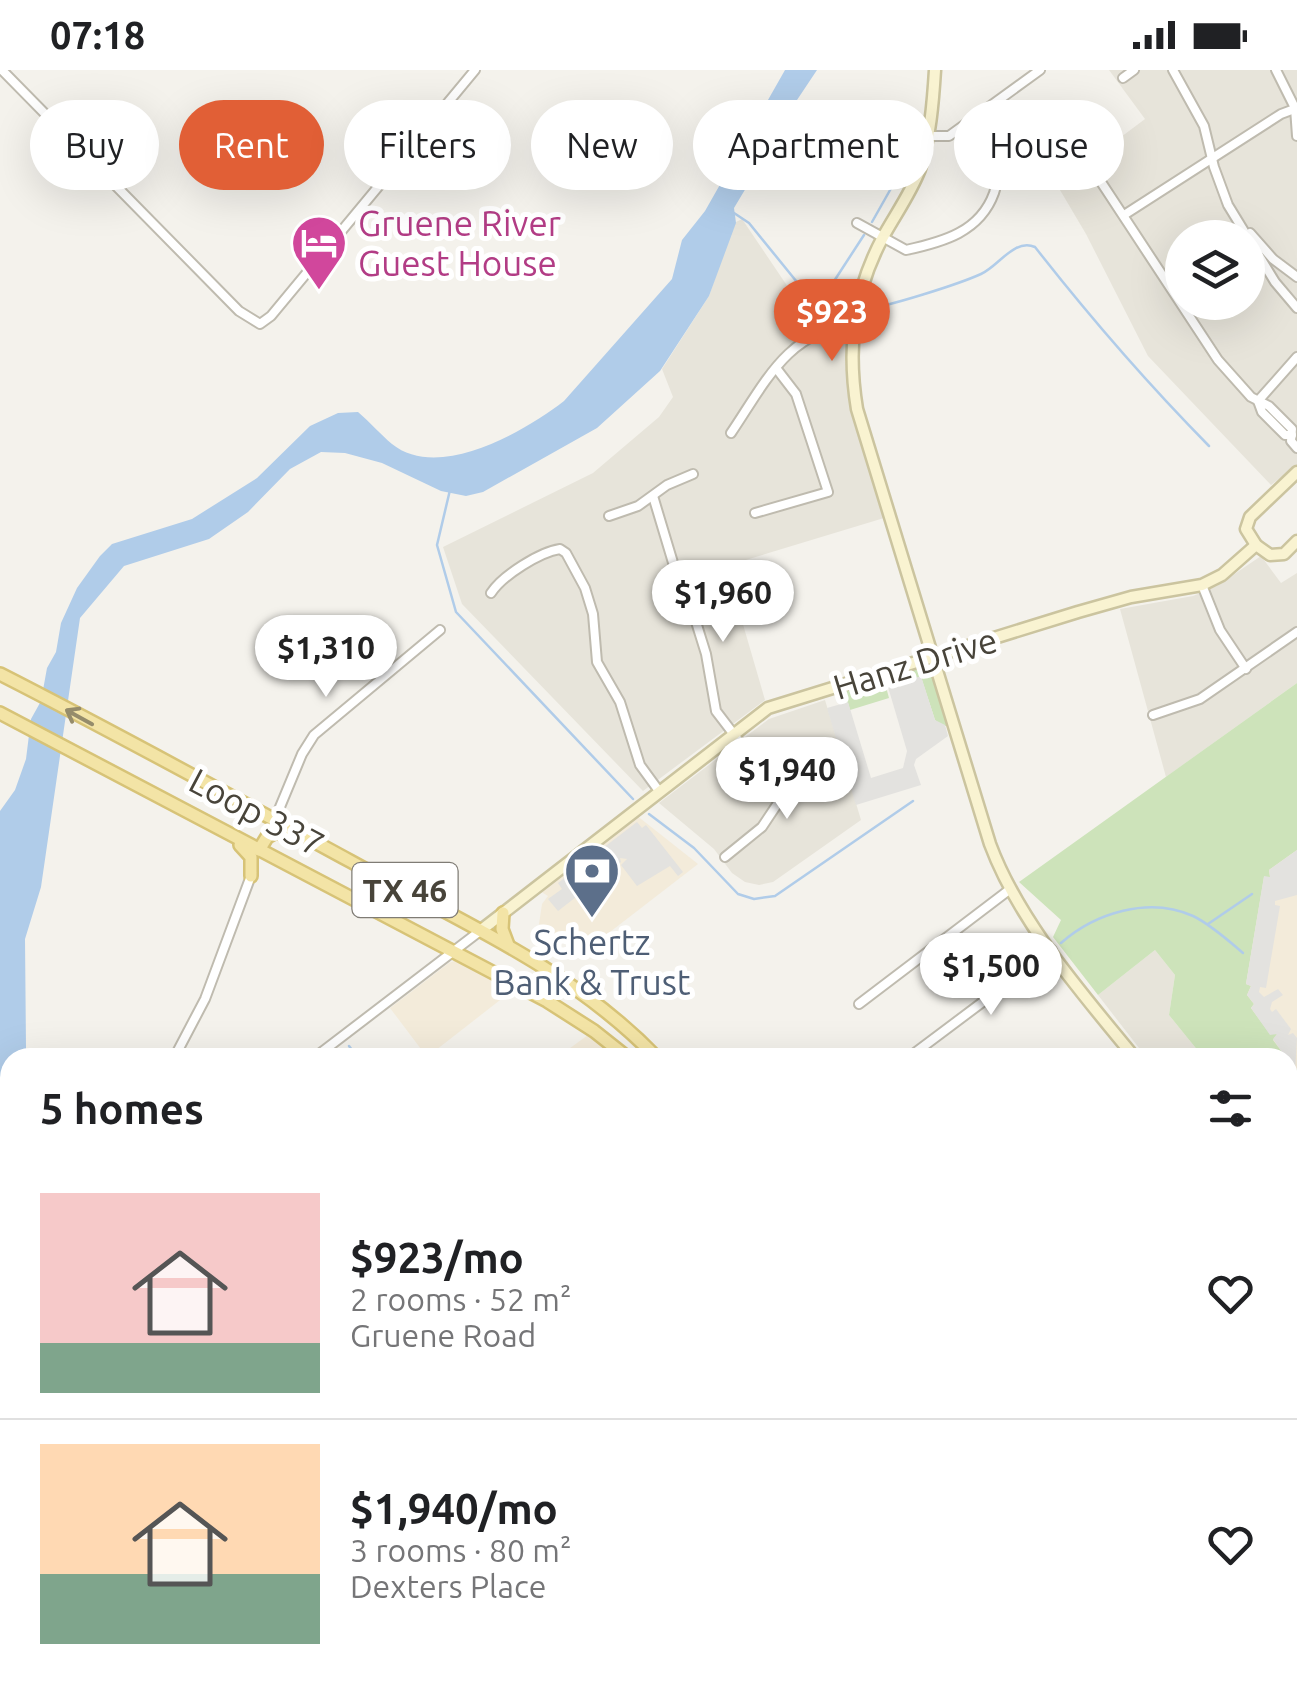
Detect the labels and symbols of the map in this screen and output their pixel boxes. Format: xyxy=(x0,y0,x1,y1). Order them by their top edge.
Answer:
place label: Gruene River Guest House xyxy=(358,203,561,283)
hotel icon: Gruene River Guest House xyxy=(289,213,349,292)
pin: $923 xyxy=(773,279,891,364)
pin: $1,960 xyxy=(642,560,804,645)
pin: $1,310 xyxy=(245,615,407,700)
street label: Hanz Drive xyxy=(828,619,1002,707)
one-way arrow xyxy=(65,706,95,726)
pin: $1,940 xyxy=(706,737,868,822)
street label: Loop 337 xyxy=(183,760,331,864)
bank icon: Schertz Bank & Trust xyxy=(562,841,622,920)
road number: TX 46 xyxy=(352,863,458,917)
place label: Schertz Bank & Trust xyxy=(493,922,691,1002)
pin: $1,500 xyxy=(910,933,1072,1018)

